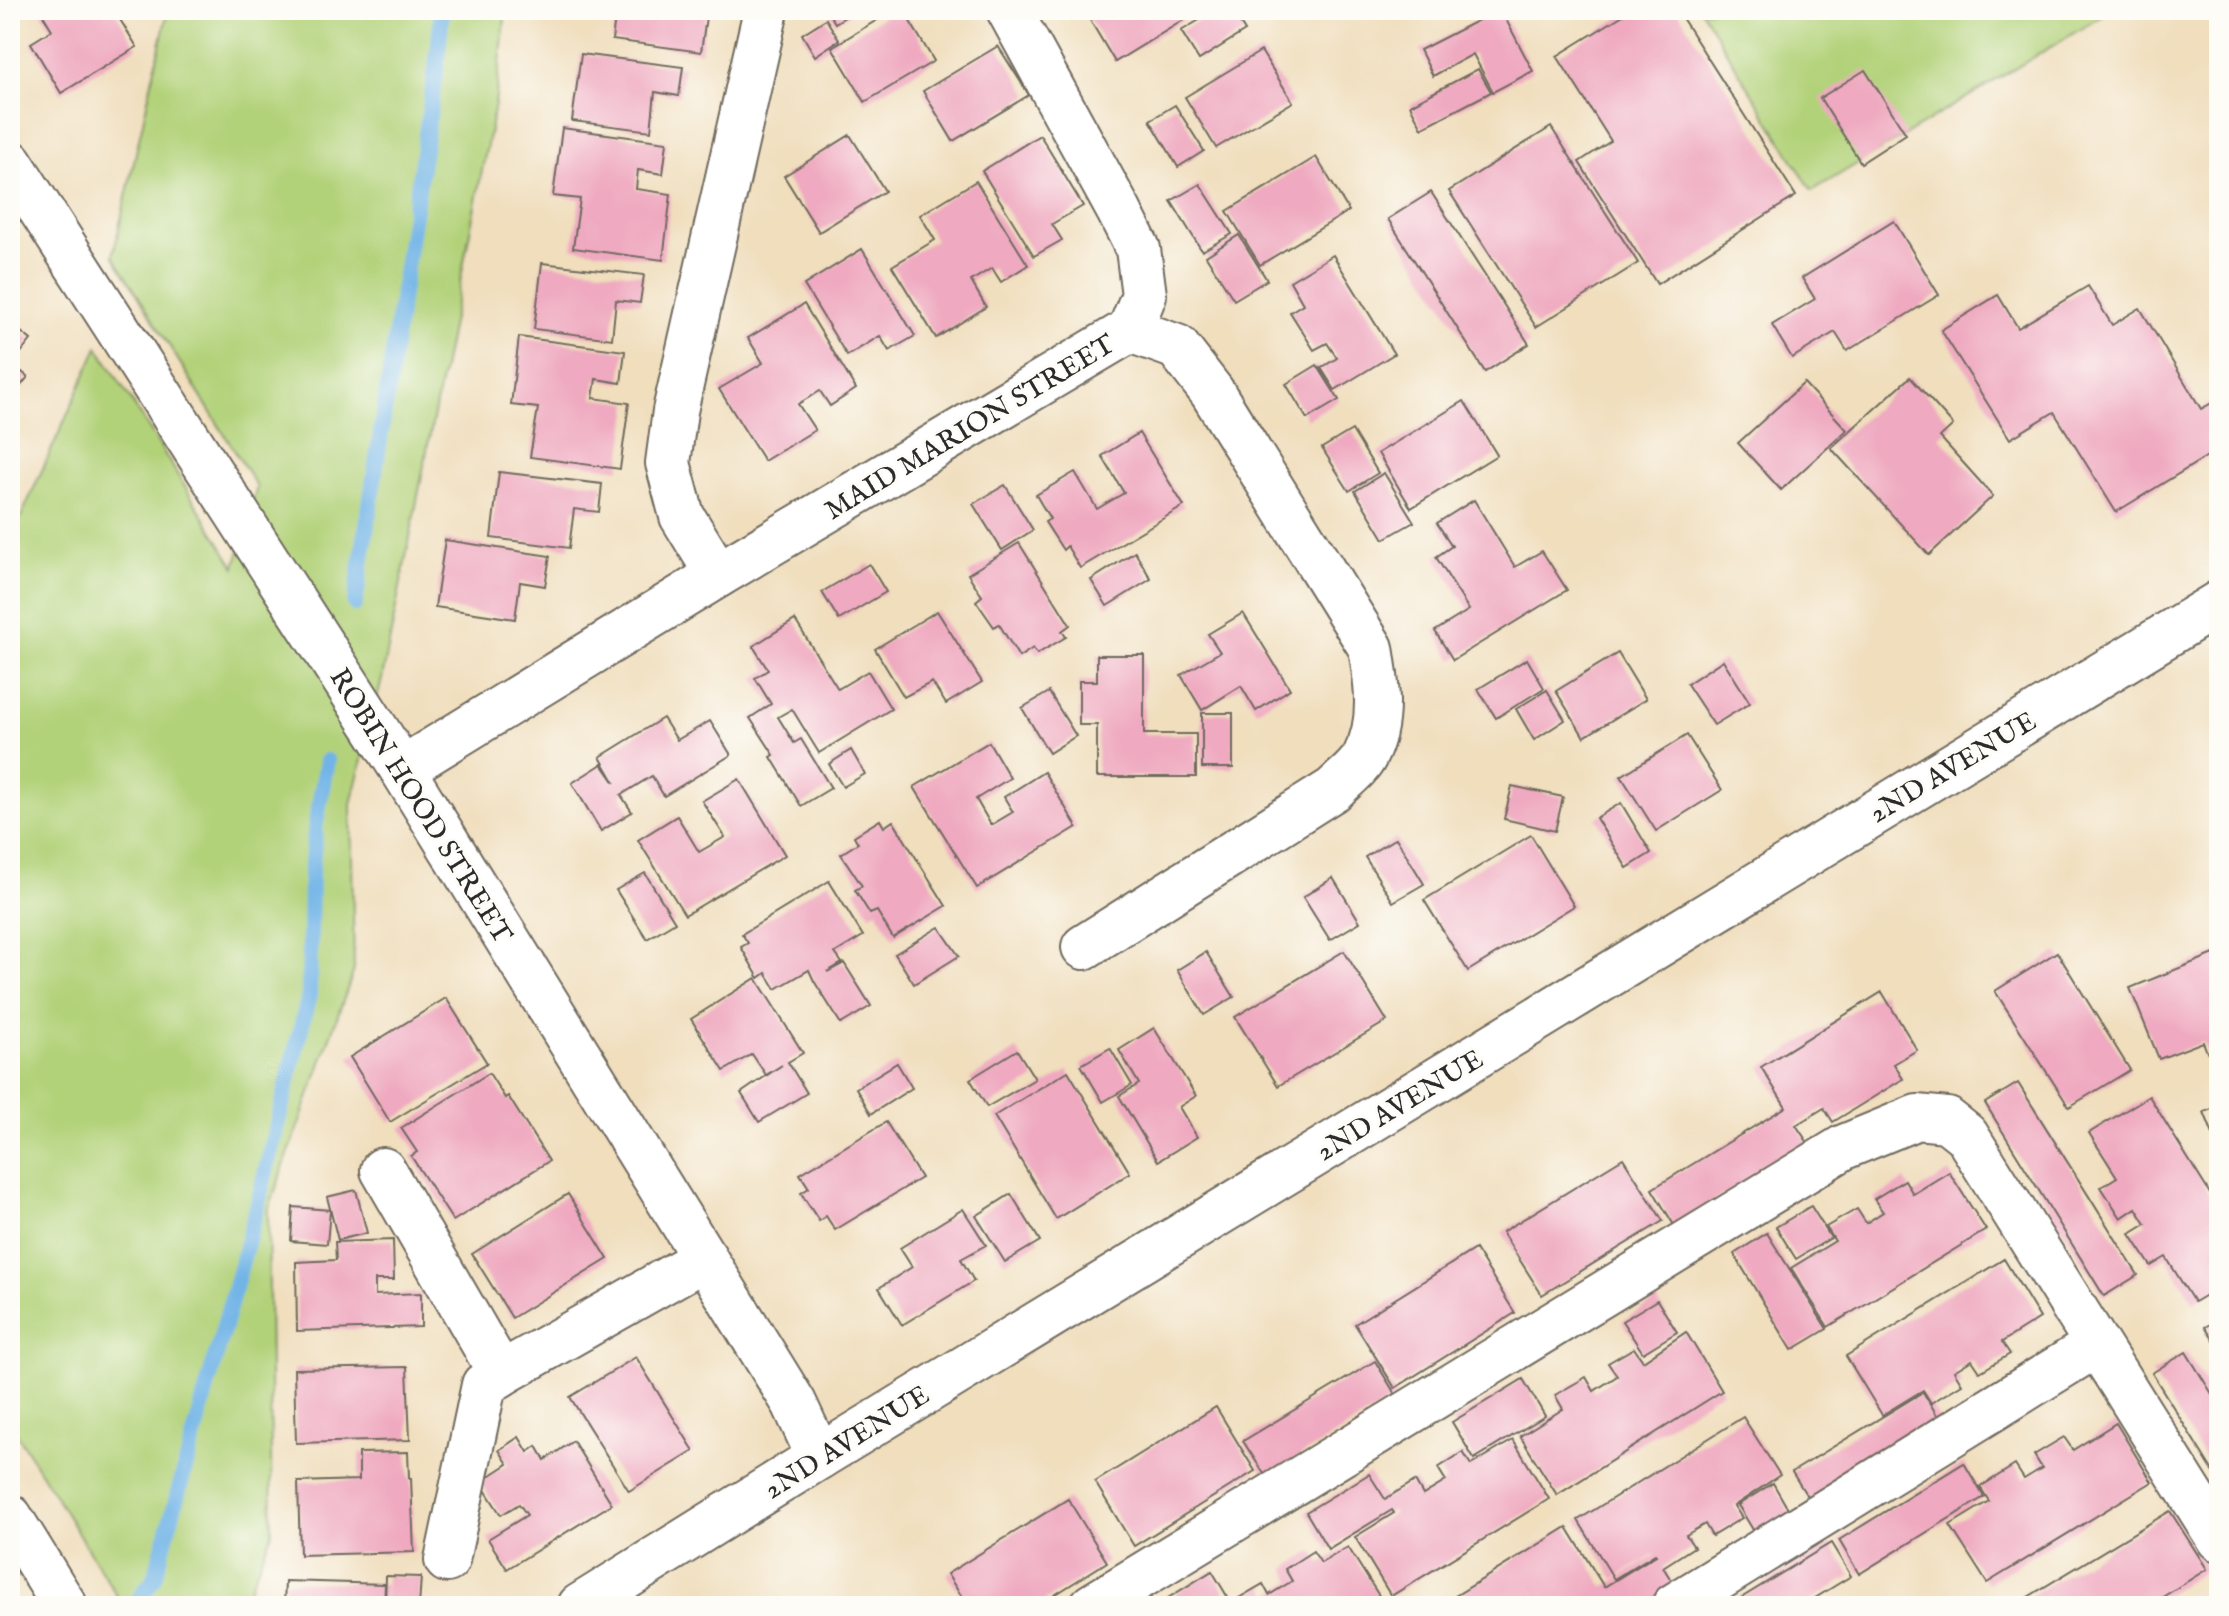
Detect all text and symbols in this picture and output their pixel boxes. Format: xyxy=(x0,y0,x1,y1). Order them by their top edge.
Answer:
street label: MAID MARION STREET xyxy=(819,327,1122,529)
street label: ROBIN HOOD STREET xyxy=(321,662,519,951)
street label: 2ND AVENUE xyxy=(1863,705,2043,832)
street label: 2ND AVENUE xyxy=(1310,1043,1490,1170)
street label: 2ND AVENUE xyxy=(758,1378,937,1508)

